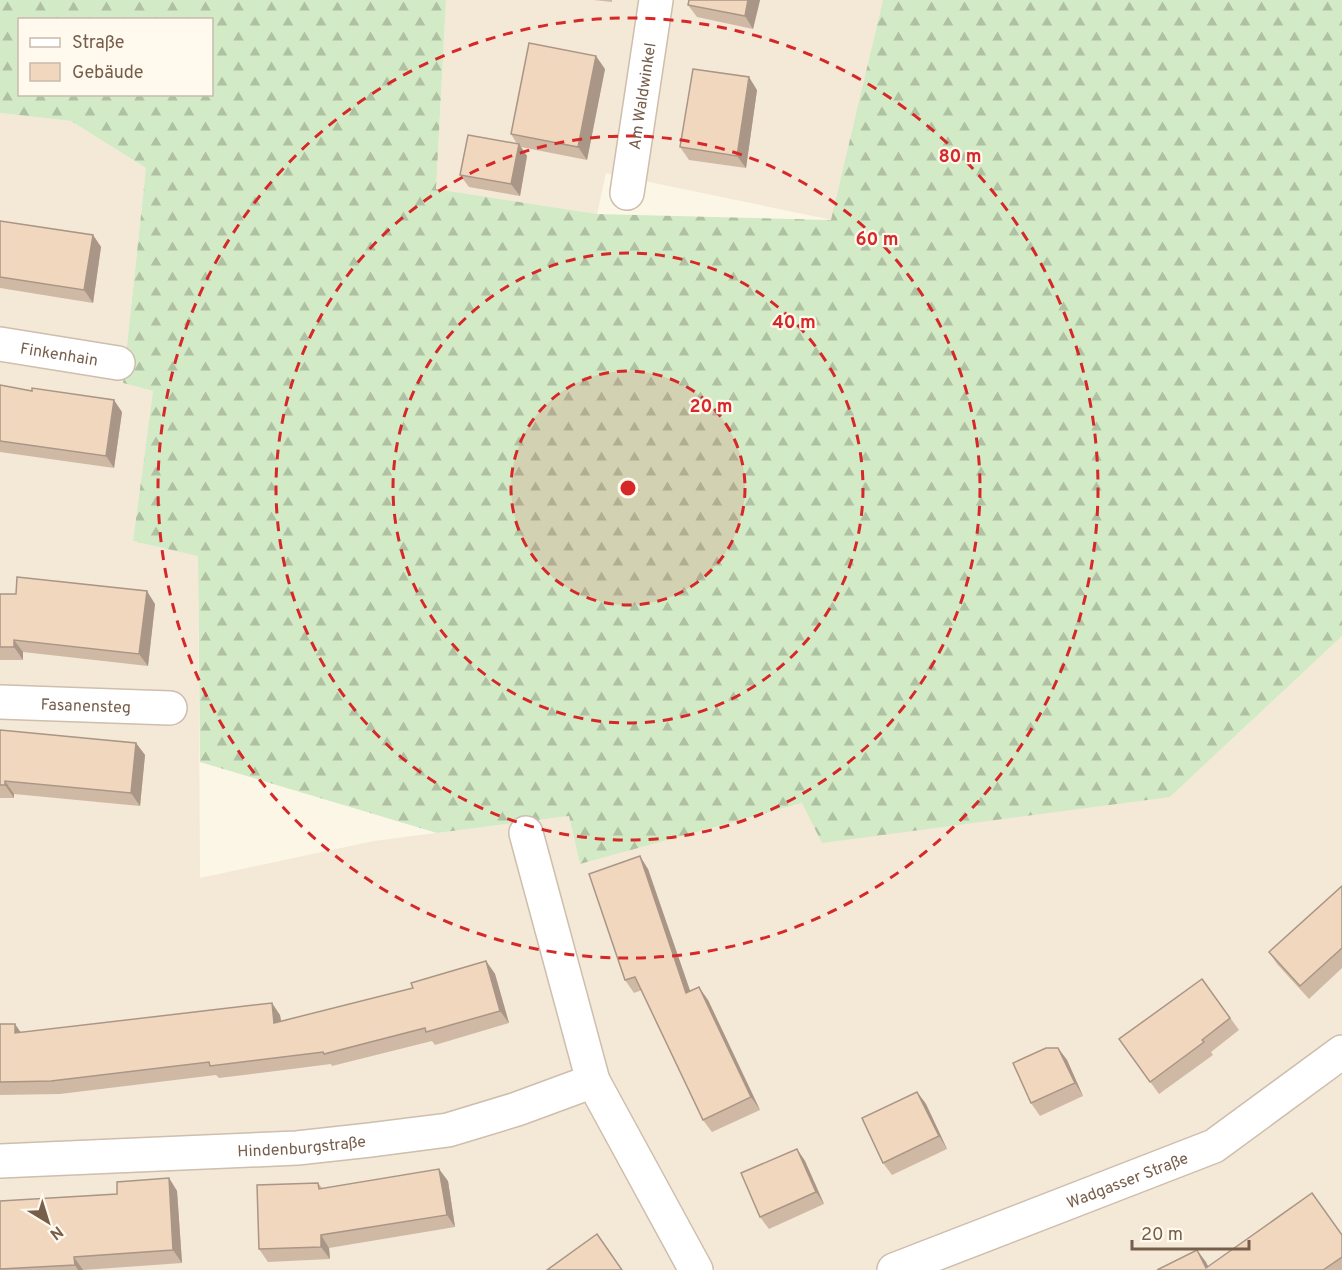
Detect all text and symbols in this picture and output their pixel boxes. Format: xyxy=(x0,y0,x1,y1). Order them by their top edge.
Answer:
legend xyxy=(18,18,213,96)
text: Straße xyxy=(72,32,124,55)
street label: Am Waldwinkel xyxy=(626,42,661,151)
text: Gebäude xyxy=(72,62,144,85)
text: 80 m xyxy=(938,146,982,169)
text: 60 m xyxy=(855,229,899,252)
text: 40 m xyxy=(772,312,816,335)
street label: Finkenhain xyxy=(19,339,99,372)
text: 20 m xyxy=(689,396,733,419)
centre of rings xyxy=(618,478,638,498)
street label: Fasanensteg xyxy=(40,695,131,719)
street label: Hindenburgstraße xyxy=(237,1133,367,1163)
street label: Wadgasser Straße xyxy=(1064,1149,1191,1214)
north arrow xyxy=(18,1192,78,1252)
scale bar xyxy=(1132,1213,1249,1251)
text: N xyxy=(45,1221,67,1244)
text: 20 m xyxy=(1141,1224,1183,1247)

